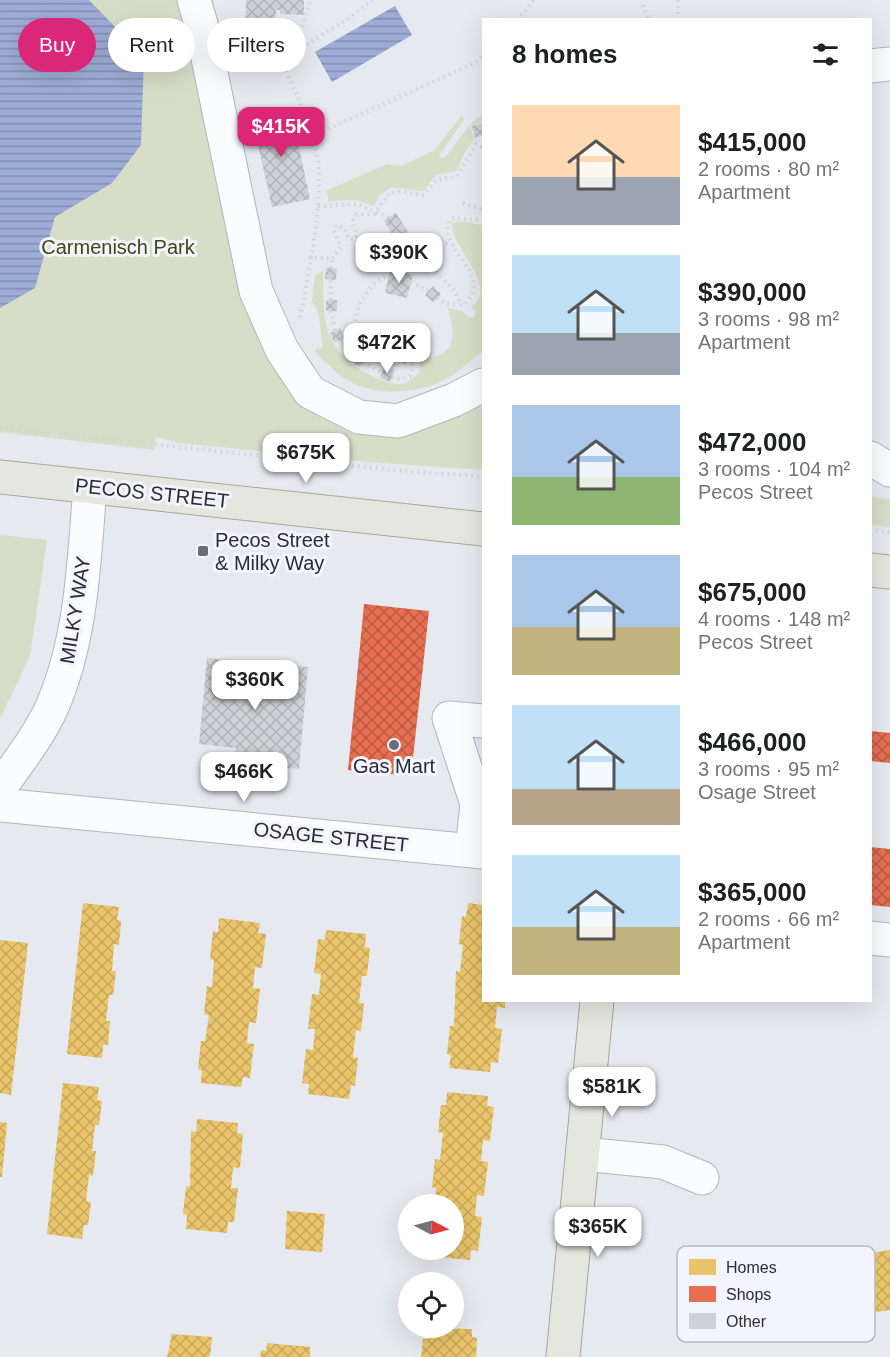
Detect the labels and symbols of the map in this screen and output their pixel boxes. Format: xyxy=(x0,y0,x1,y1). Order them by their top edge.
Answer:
pin: $415K xyxy=(239,107,323,158)
pin: $390K xyxy=(357,233,441,284)
park label: Carmenisch Park xyxy=(41,236,196,258)
pin: $472K xyxy=(345,323,429,374)
pin: $675K xyxy=(264,433,348,484)
street label: PECOS STREET xyxy=(74,474,230,512)
place label: Pecos Street & Milky Way xyxy=(215,529,330,574)
marker: Pecos Street & Milky Way xyxy=(196,544,210,558)
street label: MILKY WAY xyxy=(56,555,94,665)
pin: $360K xyxy=(213,660,297,711)
marker: Gas Mart xyxy=(387,738,401,752)
pin: $466K xyxy=(202,752,286,803)
place label: Gas Mart xyxy=(353,755,436,777)
street label: OSAGE STREET xyxy=(252,818,410,856)
pin: $581K xyxy=(570,1067,654,1118)
north arrow xyxy=(398,1194,464,1260)
pin: $365K xyxy=(556,1207,640,1258)
legend xyxy=(677,1246,875,1342)
text: Homes xyxy=(726,1259,777,1276)
text: Shops xyxy=(726,1286,771,1303)
text: Other xyxy=(726,1313,767,1330)

